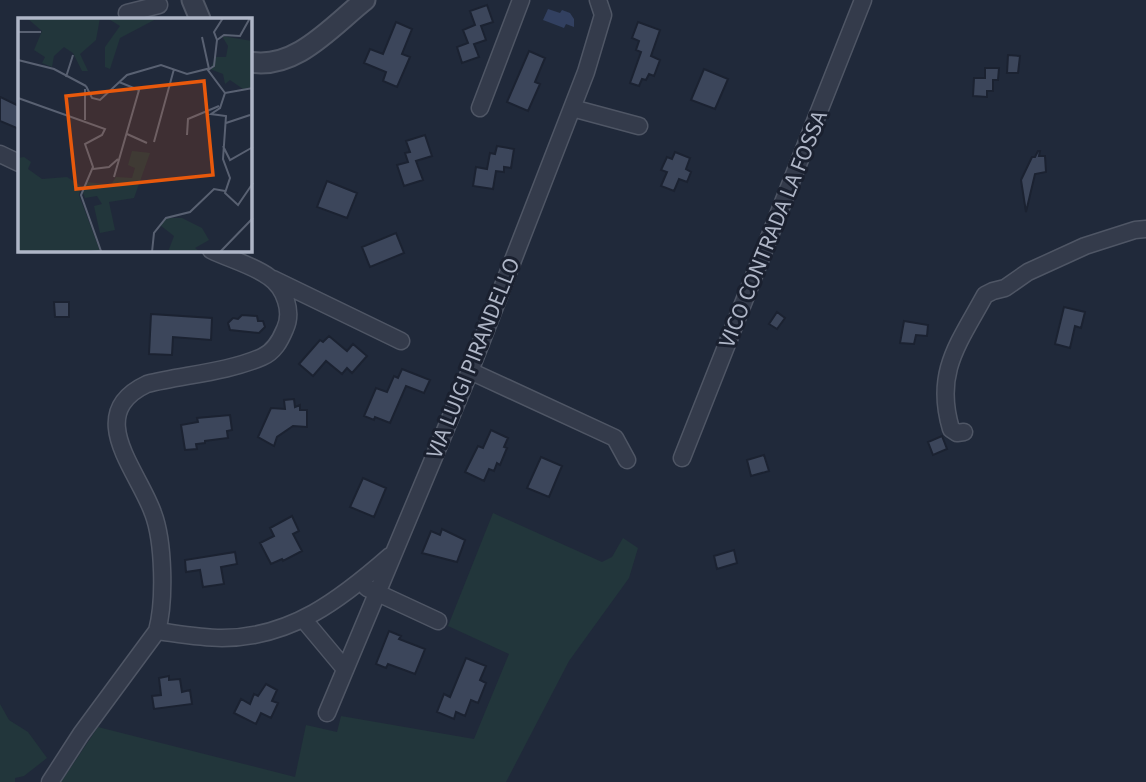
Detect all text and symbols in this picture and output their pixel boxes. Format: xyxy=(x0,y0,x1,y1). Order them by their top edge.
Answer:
inset map xyxy=(18,18,252,252)
street label: VICO CONTRADA LA FOSSA xyxy=(710,105,836,353)
street label: VIA LUIGI PIRANDELLO xyxy=(418,253,528,463)

